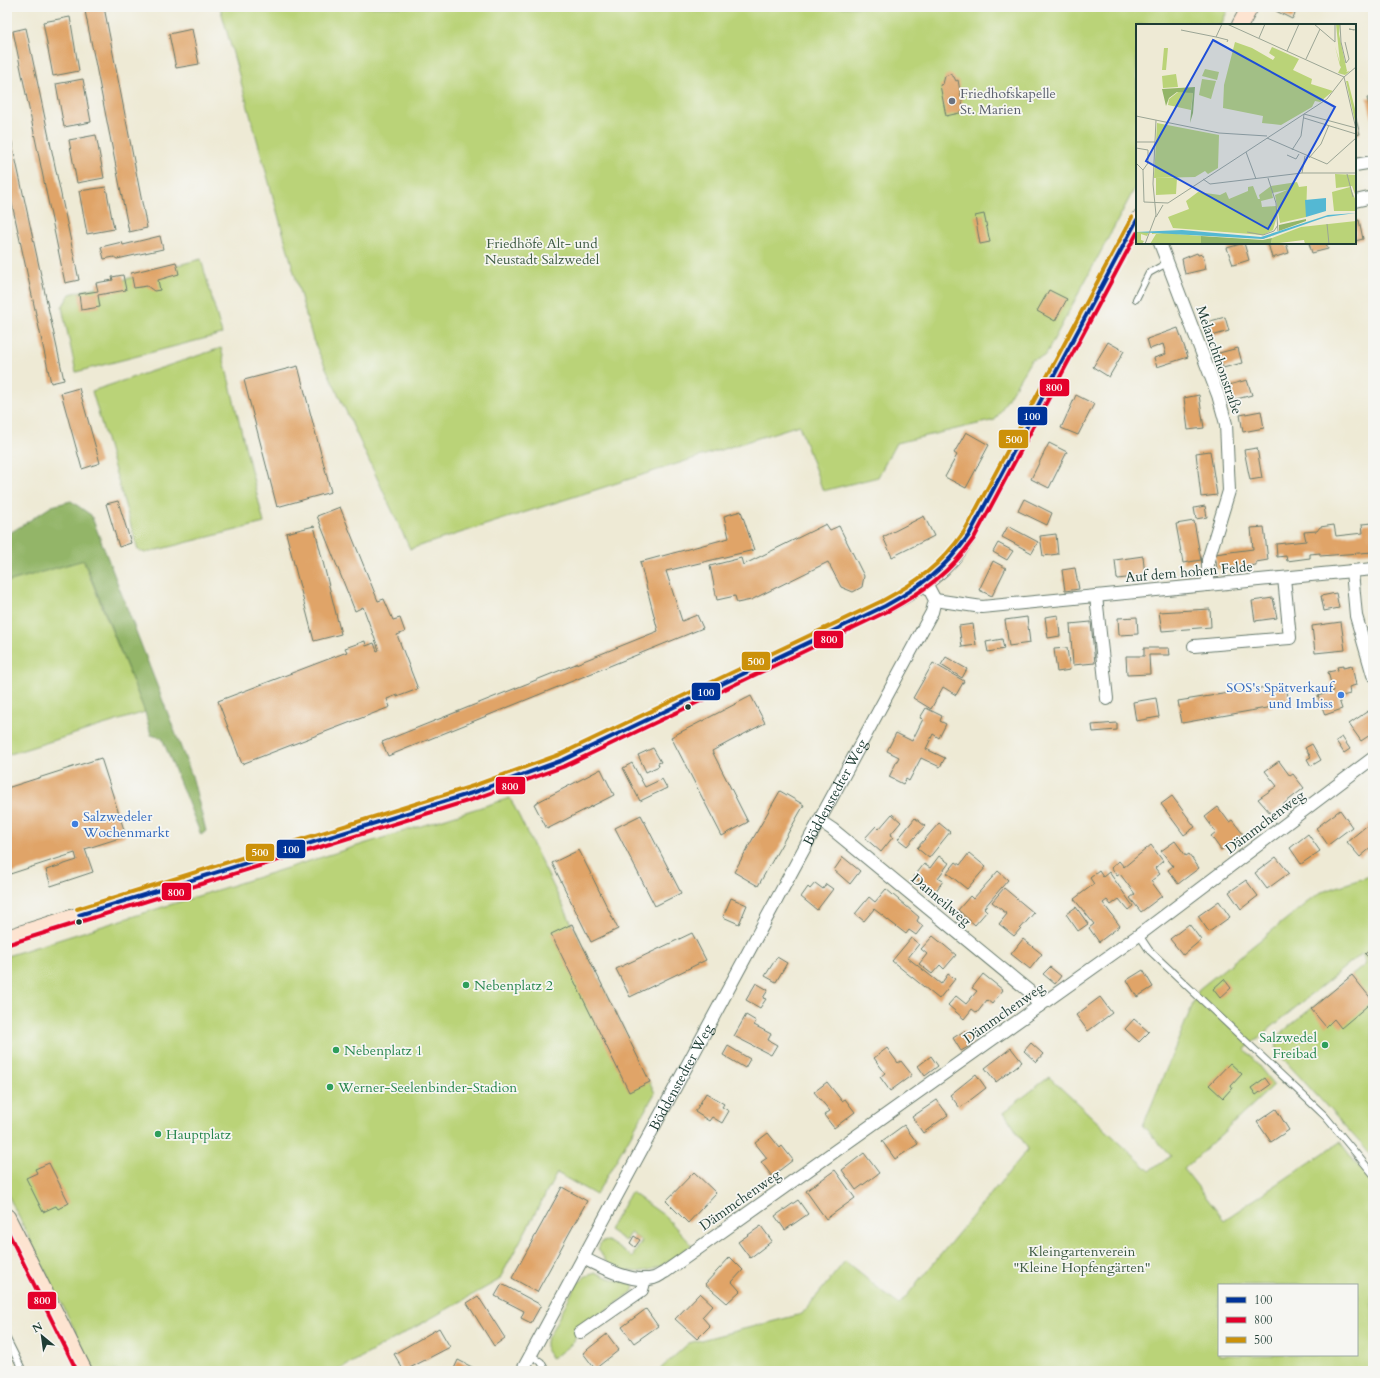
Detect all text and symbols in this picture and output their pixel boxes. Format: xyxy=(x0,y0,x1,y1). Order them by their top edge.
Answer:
inset map xyxy=(1136,24,1356,244)
place label: Friedhofskapelle St. Marien xyxy=(960,84,1056,119)
marker: Friedhofskapelle St. Marien xyxy=(947,96,957,106)
park label: Friedhöfe Alt- und Neustadt Salzwedel xyxy=(485,234,600,269)
street label: Melanchthonstraße xyxy=(1191,303,1247,417)
line badge: 800 xyxy=(1039,378,1070,397)
text: 800 xyxy=(1046,380,1063,395)
line badge: 100 xyxy=(1017,406,1048,426)
text: 100 xyxy=(1024,409,1041,424)
line badge: 500 xyxy=(998,429,1029,449)
text: 500 xyxy=(1006,432,1023,447)
street label: Auf dem hohen Felde xyxy=(1125,557,1253,587)
line badge: 800 xyxy=(813,630,844,649)
text: 800 xyxy=(821,632,838,647)
line badge: 500 xyxy=(741,651,771,671)
text: 500 xyxy=(748,654,765,669)
place label: SOS's Spätverkauf und Imbiss xyxy=(1226,678,1336,713)
line badge: 100 xyxy=(691,682,721,701)
text: 100 xyxy=(698,685,715,700)
marker: SOS's Spätverkauf und Imbiss xyxy=(1336,690,1346,700)
unlabelled marker xyxy=(683,702,693,712)
street label: Böddenstedter Weg xyxy=(798,735,871,849)
line badge: 800 xyxy=(495,776,526,795)
text: 800 xyxy=(502,779,519,794)
street label: Dämmchenweg xyxy=(1221,786,1309,858)
place label: Salzwedeler Wochenmarkt xyxy=(82,807,170,842)
marker: Salzwedeler Wochenmarkt xyxy=(70,819,80,829)
line badge: 100 xyxy=(276,839,306,859)
text: 100 xyxy=(283,842,300,857)
line badge: 500 xyxy=(245,843,275,862)
text: 500 xyxy=(252,845,269,860)
street label: Danneilweg xyxy=(907,869,975,931)
line badge: 800 xyxy=(161,882,192,901)
text: 800 xyxy=(168,885,185,900)
unlabelled marker xyxy=(74,917,84,927)
place label: Nebenplatz 2 xyxy=(474,976,553,995)
street label: Dämmchenweg xyxy=(960,978,1048,1048)
marker: Nebenplatz 2 xyxy=(461,980,471,990)
street label: Böddenstedter Weg xyxy=(644,1020,717,1134)
place label: Salzwedel Freibad xyxy=(1259,1028,1318,1063)
marker: Salzwedel Freibad xyxy=(1320,1040,1330,1050)
place label: Nebenplatz 1 xyxy=(344,1041,423,1060)
marker: Nebenplatz 1 xyxy=(331,1045,341,1055)
place label: Werner-Seelenbinder-Stadion xyxy=(337,1078,517,1097)
marker: Werner-Seelenbinder-Stadion xyxy=(325,1082,335,1092)
place label: Hauptplatz xyxy=(166,1125,232,1144)
marker: Hauptplatz xyxy=(153,1129,163,1139)
street label: Dämmchenweg xyxy=(696,1165,784,1235)
park label: Kleingartenverein "Kleine Hopfengärten" xyxy=(1014,1242,1150,1277)
legend xyxy=(1218,1284,1358,1356)
line badge: 800 xyxy=(27,1291,57,1310)
text: 100 xyxy=(1254,1292,1272,1308)
text: 800 xyxy=(34,1293,51,1308)
text: 800 xyxy=(1254,1312,1272,1328)
north arrow xyxy=(22,1316,62,1356)
text: N xyxy=(30,1319,46,1337)
text: 500 xyxy=(1254,1332,1272,1348)

